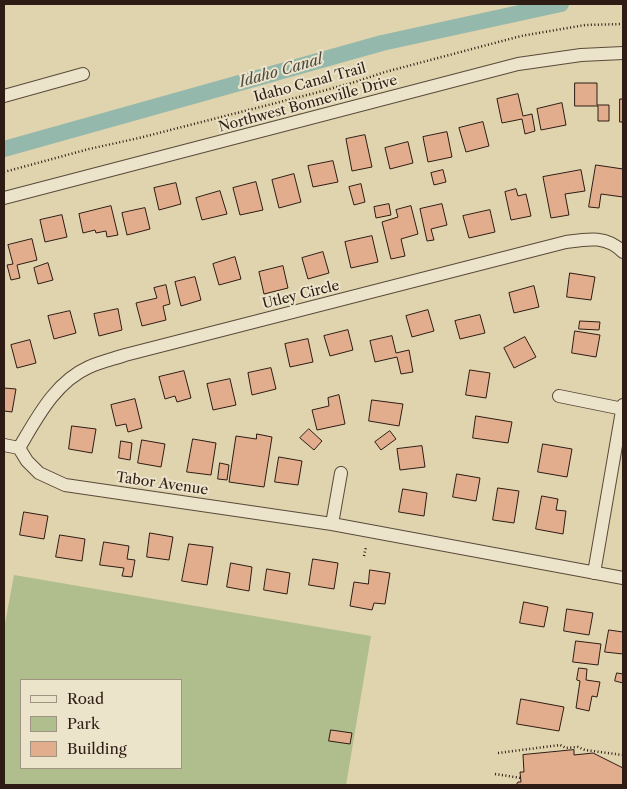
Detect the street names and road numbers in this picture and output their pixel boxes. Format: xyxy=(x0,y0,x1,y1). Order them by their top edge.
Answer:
street label: Idaho Canal Trail xyxy=(252,60,368,106)
street label: Northwest Bonneville Drive xyxy=(217,72,399,136)
street label: Utley Circle xyxy=(261,277,341,313)
street label: Tabor Avenue xyxy=(115,469,209,499)

